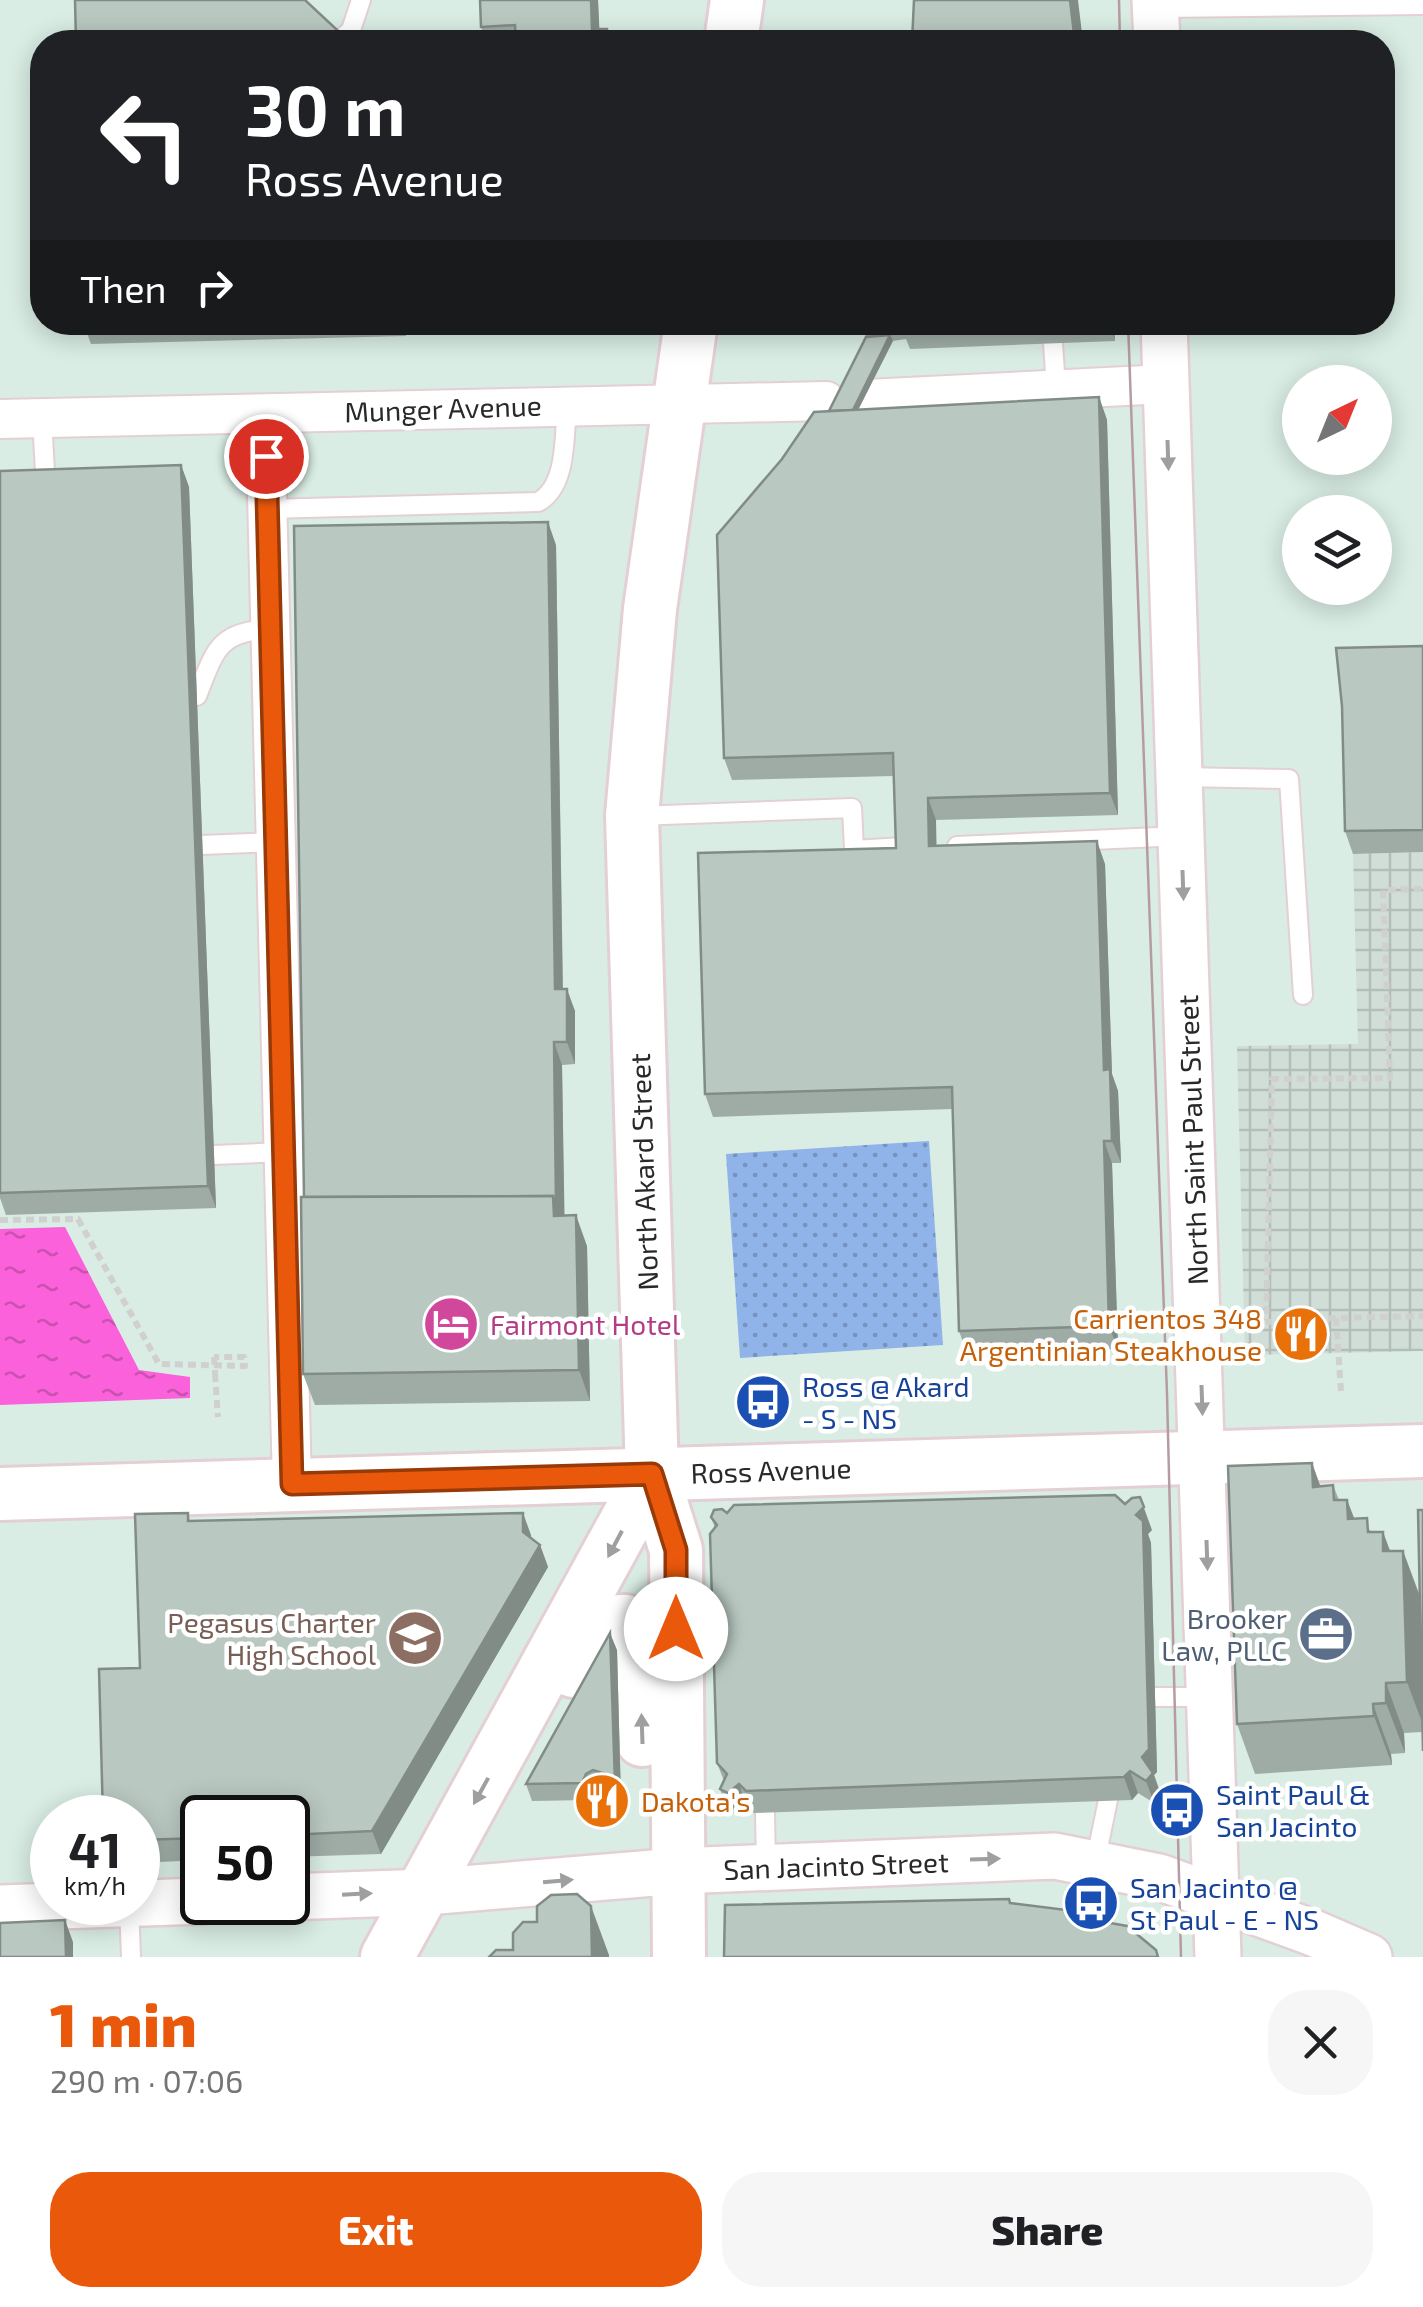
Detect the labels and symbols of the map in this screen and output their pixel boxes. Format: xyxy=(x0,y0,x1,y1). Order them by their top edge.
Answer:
north arrow xyxy=(1282,365,1392,475)
street label: Munger Avenue xyxy=(344,388,542,428)
pin xyxy=(224,414,309,499)
one-way arrow xyxy=(1160,439,1176,471)
one-way arrow xyxy=(1175,869,1191,901)
street label: North Saint Paul Street xyxy=(1170,994,1214,1286)
street label: North Akard Street xyxy=(622,1053,664,1291)
hotel icon: Fairmont Hotel xyxy=(421,1294,481,1354)
place label: Carrientos 348 Argentinian Steakhouse xyxy=(960,1301,1262,1367)
restaurant icon: Carrientos 348 Argentinian Steakhouse xyxy=(1271,1304,1331,1364)
place label: Fairmont Hotel xyxy=(490,1307,681,1341)
place label: Ross @ Akard - S - NS xyxy=(802,1369,969,1435)
bus stop icon: Ross @ Akard - S - NS xyxy=(733,1372,793,1432)
one-way arrow xyxy=(1194,1385,1210,1417)
street label: Ross Avenue xyxy=(690,1450,852,1490)
one-way arrow xyxy=(606,1529,623,1558)
one-way arrow xyxy=(1199,1539,1215,1571)
position arrow xyxy=(624,1577,728,1681)
place label: Brooker Law, PLLC xyxy=(1161,1601,1287,1667)
office icon: Brooker Law, PLLC xyxy=(1296,1604,1356,1664)
place label: Pegasus Charter High School xyxy=(167,1605,377,1671)
school or university icon: Pegasus Charter High School xyxy=(385,1608,445,1668)
one-way arrow xyxy=(633,1712,649,1744)
restaurant icon: Dakota's xyxy=(572,1771,632,1831)
one-way arrow xyxy=(472,1777,489,1806)
place label: Saint Paul & San Jacinto xyxy=(1216,1777,1370,1843)
bus stop icon: Saint Paul & San Jacinto xyxy=(1147,1780,1207,1840)
place label: Dakota's xyxy=(641,1784,750,1818)
speed limit sign: 50 xyxy=(180,1795,310,1925)
street label: San Jacinto Street xyxy=(723,1844,949,1886)
one-way arrow xyxy=(970,1851,1002,1867)
place label: San Jacinto @ St Paul - E - NS xyxy=(1130,1870,1319,1936)
one-way arrow xyxy=(542,1873,574,1889)
bus stop icon: San Jacinto @ St Paul - E - NS xyxy=(1061,1873,1121,1933)
one-way arrow xyxy=(341,1886,373,1902)

